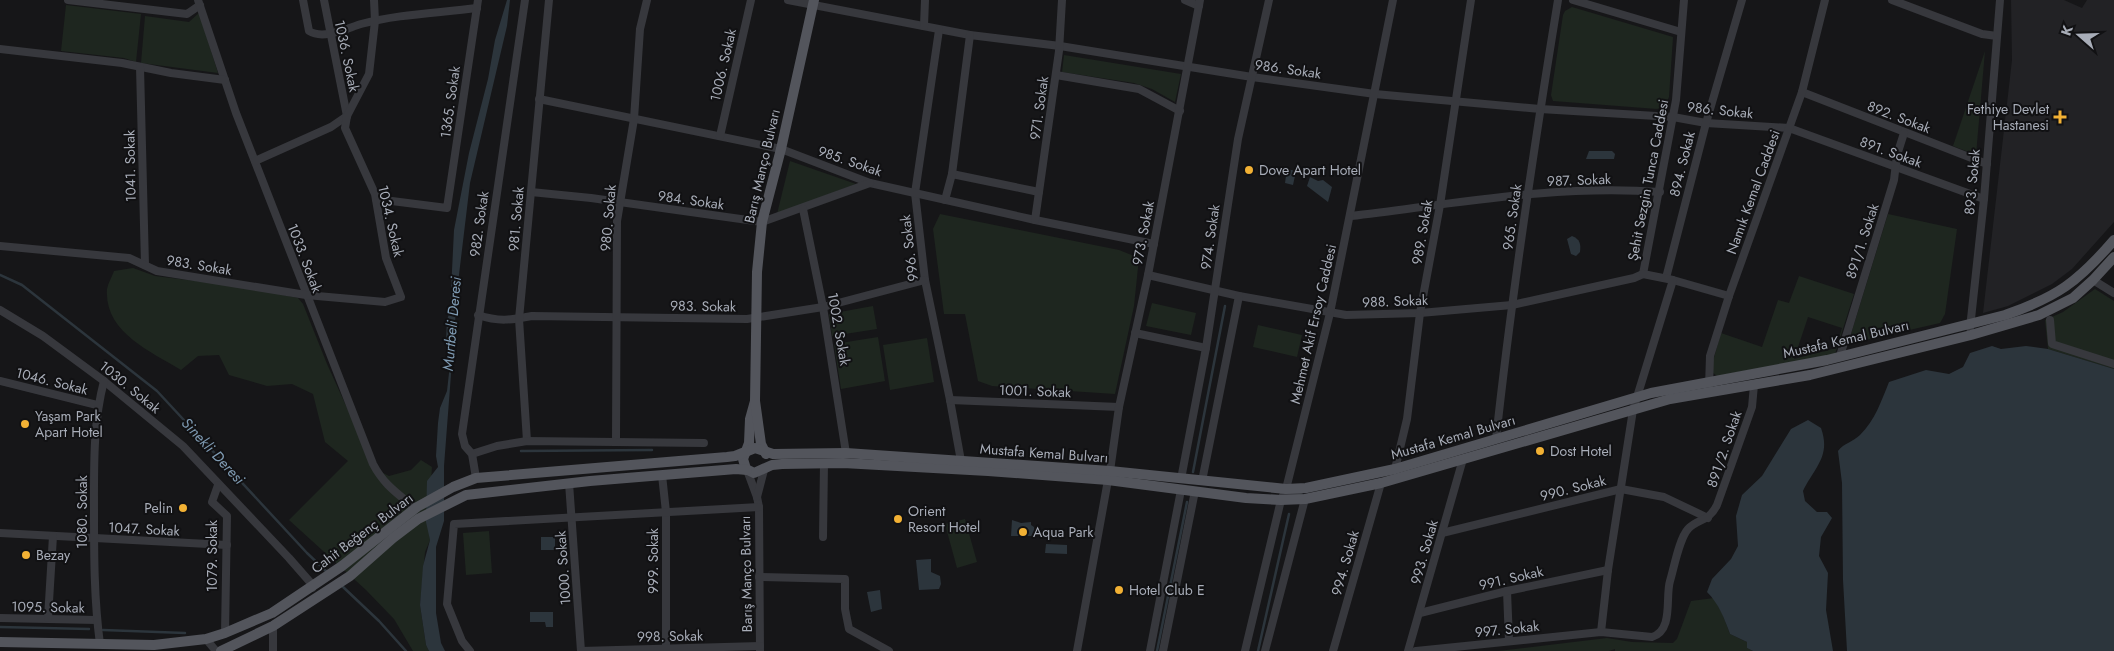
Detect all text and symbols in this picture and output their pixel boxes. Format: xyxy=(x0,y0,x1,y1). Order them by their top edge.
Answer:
north arrow xyxy=(2054,10,2104,60)
street label: 1036. Sokak xyxy=(330,18,365,95)
text: K xyxy=(2056,22,2078,39)
street label: 1006. Sokak xyxy=(705,26,741,103)
street label: 986. Sokak xyxy=(1254,54,1323,84)
street label: 1365. Sokak xyxy=(435,64,465,139)
street label: 971. Sokak xyxy=(1025,74,1053,141)
street label: 892. Sokak xyxy=(1864,96,1934,139)
street label: 986. Sokak xyxy=(1686,97,1755,124)
street label: Şehit Sezgin Tunca Caddesi xyxy=(1623,98,1673,262)
place label: Fethiye Devlet Hastanesi xyxy=(1967,99,2050,135)
street label: Barış Manço Bulvarı xyxy=(739,107,785,225)
marker: Fethiye Devlet Hastanesi xyxy=(2053,110,2067,124)
street label: Namık Kemal Caddesi xyxy=(1721,127,1785,257)
street label: 894. Sokak xyxy=(1664,128,1700,199)
street label: 1041. Sokak xyxy=(119,129,141,202)
street label: 891. Sokak xyxy=(1857,132,1926,173)
street label: 985. Sokak xyxy=(815,141,885,182)
street label: 893. Sokak xyxy=(1959,147,1985,216)
place label: Dove Apart Hotel xyxy=(1259,160,1361,180)
marker: Dove Apart Hotel xyxy=(1243,164,1255,176)
street label: 987. Sokak xyxy=(1547,169,1612,191)
street label: 965. Sokak xyxy=(1497,182,1527,251)
street label: 1034. Sokak xyxy=(373,183,409,260)
street label: 980. Sokak xyxy=(595,183,621,252)
street label: 981. Sokak xyxy=(503,185,529,252)
street label: 984. Sokak xyxy=(657,185,726,215)
street label: 982. Sokak xyxy=(464,189,494,258)
street label: 989. Sokak xyxy=(1406,197,1438,266)
street label: 973. Sokak xyxy=(1127,198,1159,267)
street label: 891/1. Sokak xyxy=(1840,200,1884,281)
street label: 974. Sokak xyxy=(1196,202,1225,271)
street label: 996. Sokak xyxy=(895,213,923,282)
street label: 1033. Sokak xyxy=(283,221,328,296)
street label: Mehmet Akif Ersoy Caddesi xyxy=(1285,242,1341,406)
street label: 983. Sokak xyxy=(165,250,234,280)
water label: Murtbeli Deresi xyxy=(437,276,467,372)
street label: 988. Sokak xyxy=(1362,290,1429,312)
street label: 1002. Sokak xyxy=(823,291,855,368)
street label: 983. Sokak xyxy=(670,295,737,317)
street label: Mustafa Kemal Bulvarı xyxy=(1781,315,1911,363)
street label: 1030. Sokak xyxy=(95,356,166,418)
street label: 1046. Sokak xyxy=(14,362,91,400)
street label: 1001. Sokak xyxy=(999,380,1072,402)
place label: Yaşam Park Apart Hotel xyxy=(35,406,103,442)
street label: 891/2. Sokak xyxy=(1702,407,1747,490)
street label: Mustafa Kemal Bulvarı xyxy=(1388,410,1518,464)
water label: Sinekli Deresi xyxy=(176,413,250,489)
marker: Yaşam Park Apart Hotel xyxy=(19,418,31,430)
street label: Mustafa Kemal Bulvarı xyxy=(979,439,1109,467)
place label: Dost Hotel xyxy=(1550,441,1612,461)
marker: Dost Hotel xyxy=(1534,445,1546,457)
street label: 990. Sokak xyxy=(1538,470,1609,506)
street label: 1080. Sokak xyxy=(72,474,92,549)
street label: Cahit Beğenç Bulvarı xyxy=(307,488,417,578)
place label: Pelin xyxy=(144,498,173,518)
place label: Orient Resort Hotel xyxy=(908,501,980,537)
marker: Pelin xyxy=(177,502,189,514)
marker: Orient Resort Hotel xyxy=(892,513,904,525)
street label: Barış Manço Bulvarı xyxy=(735,516,757,632)
street label: 1047. Sokak xyxy=(108,517,181,541)
street label: 993. Sokak xyxy=(1405,517,1443,587)
street label: 1079. Sokak xyxy=(202,519,222,592)
place label: Aqua Park xyxy=(1033,522,1094,542)
marker: Aqua Park xyxy=(1017,526,1029,538)
street label: 999. Sokak xyxy=(643,527,663,594)
street label: 994. Sokak xyxy=(1326,527,1364,598)
street label: 1000. Sokak xyxy=(550,529,576,606)
place label: Bezay xyxy=(36,545,71,565)
marker: Bezay xyxy=(20,549,32,561)
street label: 991. Sokak xyxy=(1477,561,1546,595)
place label: Hotel Club E xyxy=(1129,580,1205,600)
marker: Hotel Club E xyxy=(1113,584,1125,596)
street label: 1095. Sokak xyxy=(11,596,86,618)
street label: 997. Sokak xyxy=(1474,616,1541,642)
street label: 998. Sokak xyxy=(637,625,704,647)

